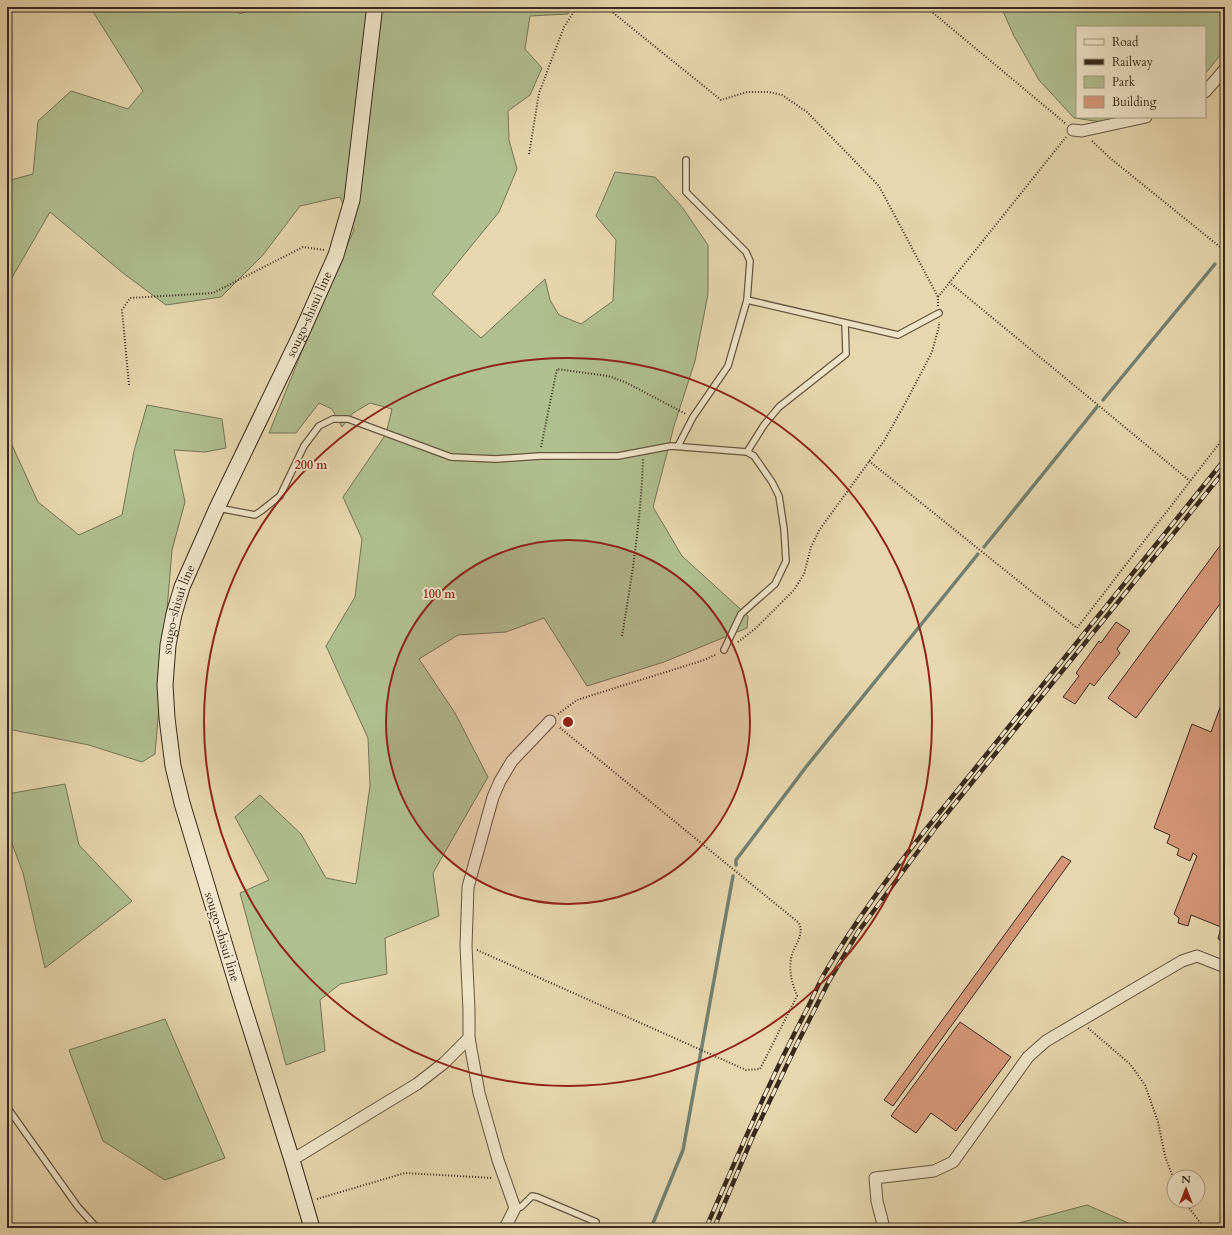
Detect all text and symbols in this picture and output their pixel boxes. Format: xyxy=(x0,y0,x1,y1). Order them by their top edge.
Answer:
legend xyxy=(1076,26,1206,118)
text: Road xyxy=(1112,34,1139,50)
text: Railway xyxy=(1112,54,1154,70)
text: Park xyxy=(1112,74,1136,90)
text: Building xyxy=(1112,94,1157,110)
street label: sougo-shisui line xyxy=(282,268,337,360)
text: 200 m xyxy=(295,457,328,473)
street label: sougo-shisui line xyxy=(158,562,200,655)
text: 100 m xyxy=(423,586,456,602)
centre of rings xyxy=(561,715,575,729)
street label: sougo-shisui line xyxy=(200,890,244,984)
north arrow xyxy=(1166,1169,1206,1209)
text: N xyxy=(1181,1172,1191,1187)

